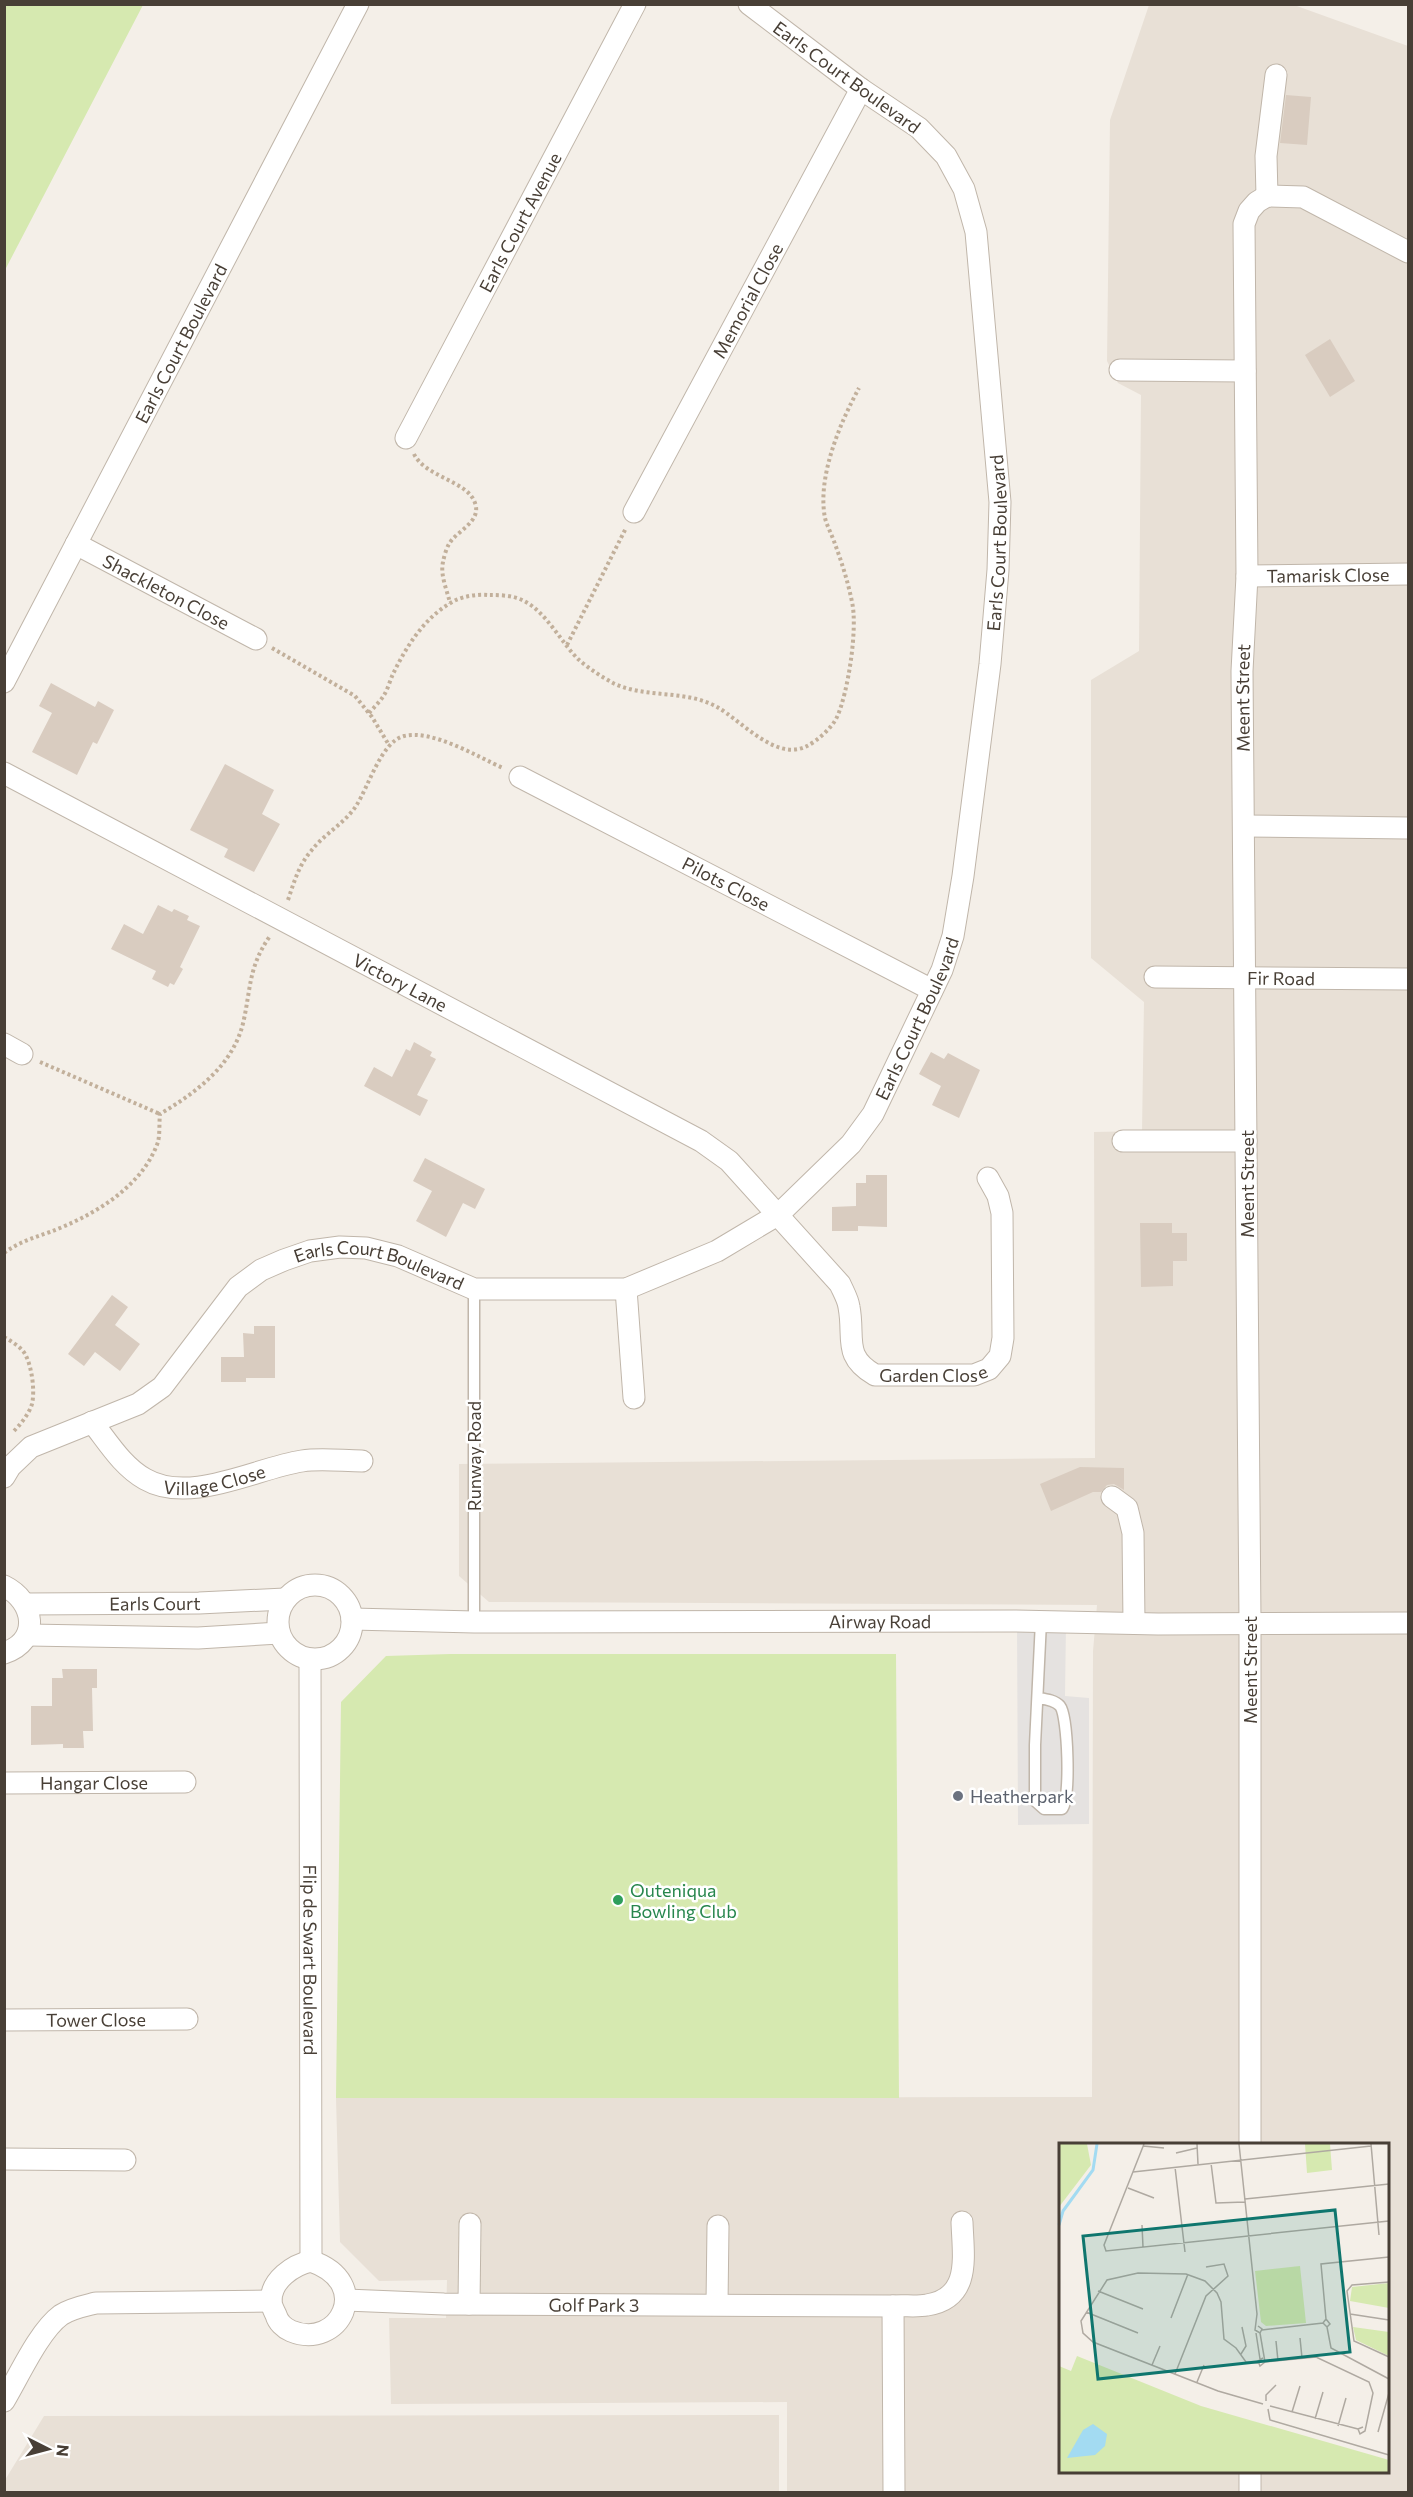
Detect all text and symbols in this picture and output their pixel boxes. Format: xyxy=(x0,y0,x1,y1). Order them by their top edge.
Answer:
street label: Earls Court Boulevard xyxy=(769,16,925,138)
street label: Earls Court Avenue xyxy=(474,149,566,296)
street label: Memorial Close xyxy=(708,239,787,362)
street label: Earls Court Boulevard xyxy=(130,260,231,427)
street label: Earls Court Boulevard xyxy=(982,454,1011,632)
street label: Shackleton Close xyxy=(99,549,233,634)
street label: Tamarisk Close xyxy=(1266,563,1390,587)
street label: Meent Street xyxy=(1231,643,1254,752)
street label: Pilots Close xyxy=(679,852,774,915)
street label: Earls Court Boulevard xyxy=(870,934,963,1104)
street label: Victory Lane xyxy=(349,948,451,1016)
street label: Fir Road xyxy=(1247,967,1315,989)
street label: Meent Street xyxy=(1236,1130,1258,1238)
street label: Earls Court Boulevard xyxy=(291,1236,467,1294)
street label: Garden Close xyxy=(879,1360,991,1386)
street label: Runway Road xyxy=(463,1401,485,1511)
street label: Village Close xyxy=(162,1460,268,1499)
street label: Earls Court xyxy=(109,1592,201,1615)
street label: Airway Road xyxy=(829,1610,931,1632)
street label: Meent Street xyxy=(1239,1616,1261,1724)
street label: Hangar Close xyxy=(40,1771,148,1794)
place label: Heatherpark xyxy=(970,1785,1074,1807)
marker: Heatherpark xyxy=(951,1789,965,1803)
street label: Flip de Swart Boulevard xyxy=(299,1864,322,2056)
place label: Outeniqua Bowling Club xyxy=(630,1879,737,1922)
marker: Outeniqua Bowling Club xyxy=(611,1893,625,1907)
street label: Tower Close xyxy=(46,2008,146,2031)
inset map xyxy=(1059,2143,1389,2473)
street label: Golf Park 3 xyxy=(549,2293,639,2316)
north arrow xyxy=(18,2419,78,2479)
text: N xyxy=(53,2444,73,2458)

